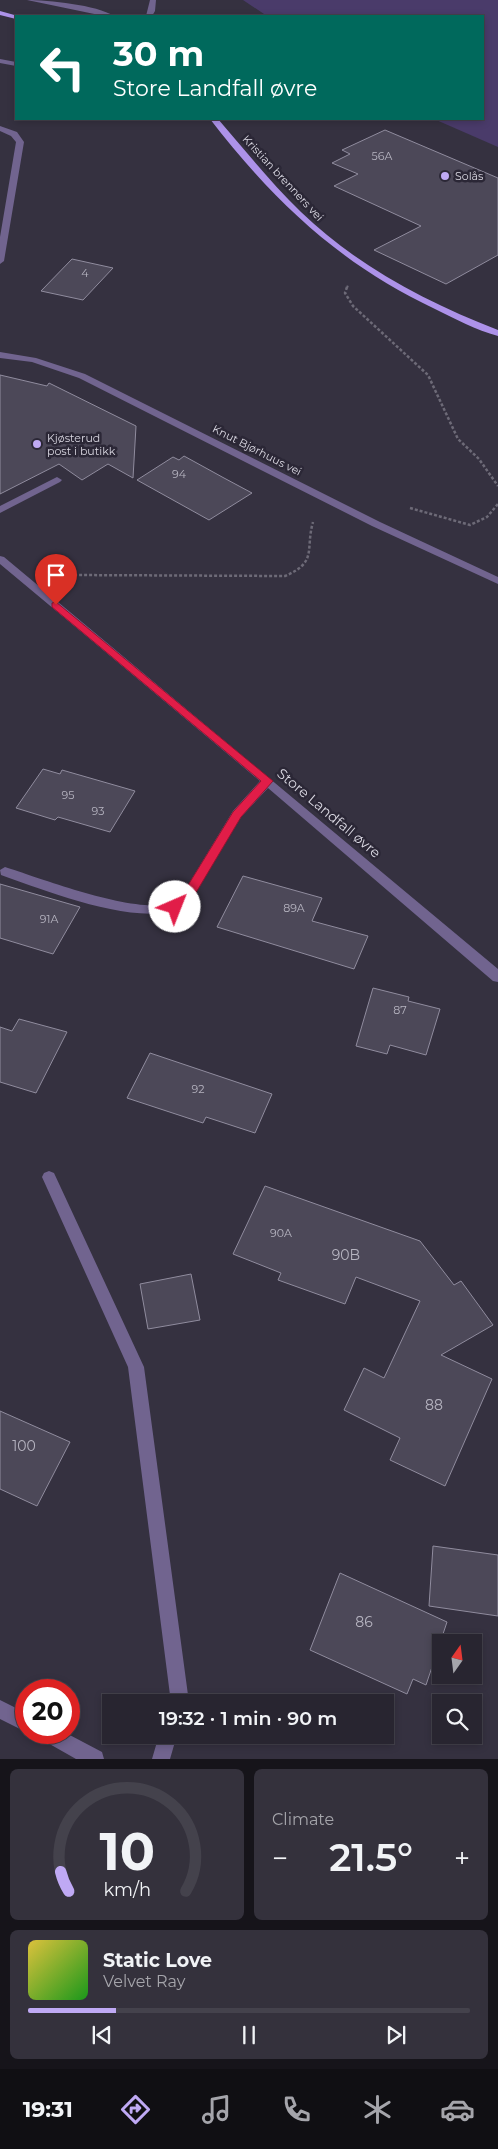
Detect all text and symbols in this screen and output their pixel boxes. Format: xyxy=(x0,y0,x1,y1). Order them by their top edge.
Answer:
text: 30 m xyxy=(113,32,204,75)
icon: left xyxy=(30,35,95,100)
text: Store Landfall øvre xyxy=(113,75,317,102)
street label: Kristian brenners vei xyxy=(240,132,327,224)
house number: 56A xyxy=(372,149,393,163)
place label: Solås xyxy=(455,169,484,183)
marker: Solås xyxy=(439,170,451,182)
house number: 4 xyxy=(81,266,89,280)
street label: Knut Bjørhuus vei xyxy=(210,421,304,479)
place label: Kjøsterud post i butikk xyxy=(47,431,116,458)
marker: Kjøsterud post i butikk xyxy=(31,438,43,450)
house number: 94 xyxy=(172,467,187,481)
pin xyxy=(35,554,77,605)
icon: arrive xyxy=(42,561,70,589)
street label: Store Landfall øvre xyxy=(273,764,385,862)
house number: 95 xyxy=(62,788,74,802)
house number: 93 xyxy=(92,804,104,818)
position arrow xyxy=(148,880,200,932)
house number: 89A xyxy=(283,901,305,915)
house number: 91A xyxy=(40,912,58,926)
house number: 87 xyxy=(393,1003,407,1017)
house number: 92 xyxy=(192,1082,204,1096)
house number: 90A xyxy=(270,1226,292,1240)
house number: 90B xyxy=(332,1246,360,1264)
house number: 88 xyxy=(425,1396,443,1414)
house number: 100 xyxy=(12,1437,36,1455)
house number: 86 xyxy=(355,1613,373,1631)
north arrow xyxy=(432,1634,482,1684)
map controls xyxy=(432,1634,482,1744)
speed limit sign: 20 xyxy=(15,1679,80,1744)
button: search xyxy=(432,1694,482,1744)
text: 19:32 · 1 min · 90 m xyxy=(159,1707,337,1730)
text: Climate xyxy=(272,1810,334,1829)
text: 10 xyxy=(99,1820,155,1883)
text: 21.5° xyxy=(329,1834,413,1881)
text: − xyxy=(272,1841,288,1875)
text: + xyxy=(454,1841,470,1875)
text: km/h xyxy=(103,1879,151,1900)
text: Static Love xyxy=(103,1949,212,1972)
text: Velvet Ray xyxy=(103,1972,185,1991)
icon: previous xyxy=(88,2021,116,2049)
icon: pause xyxy=(235,2021,263,2049)
icon: next xyxy=(382,2021,410,2049)
icon: directions xyxy=(118,2092,153,2127)
icon: music xyxy=(199,2092,234,2127)
icon: phone xyxy=(279,2092,314,2127)
icon: climate xyxy=(360,2092,395,2127)
icon: car xyxy=(440,2092,475,2127)
text: 19:31 xyxy=(23,2096,73,2123)

